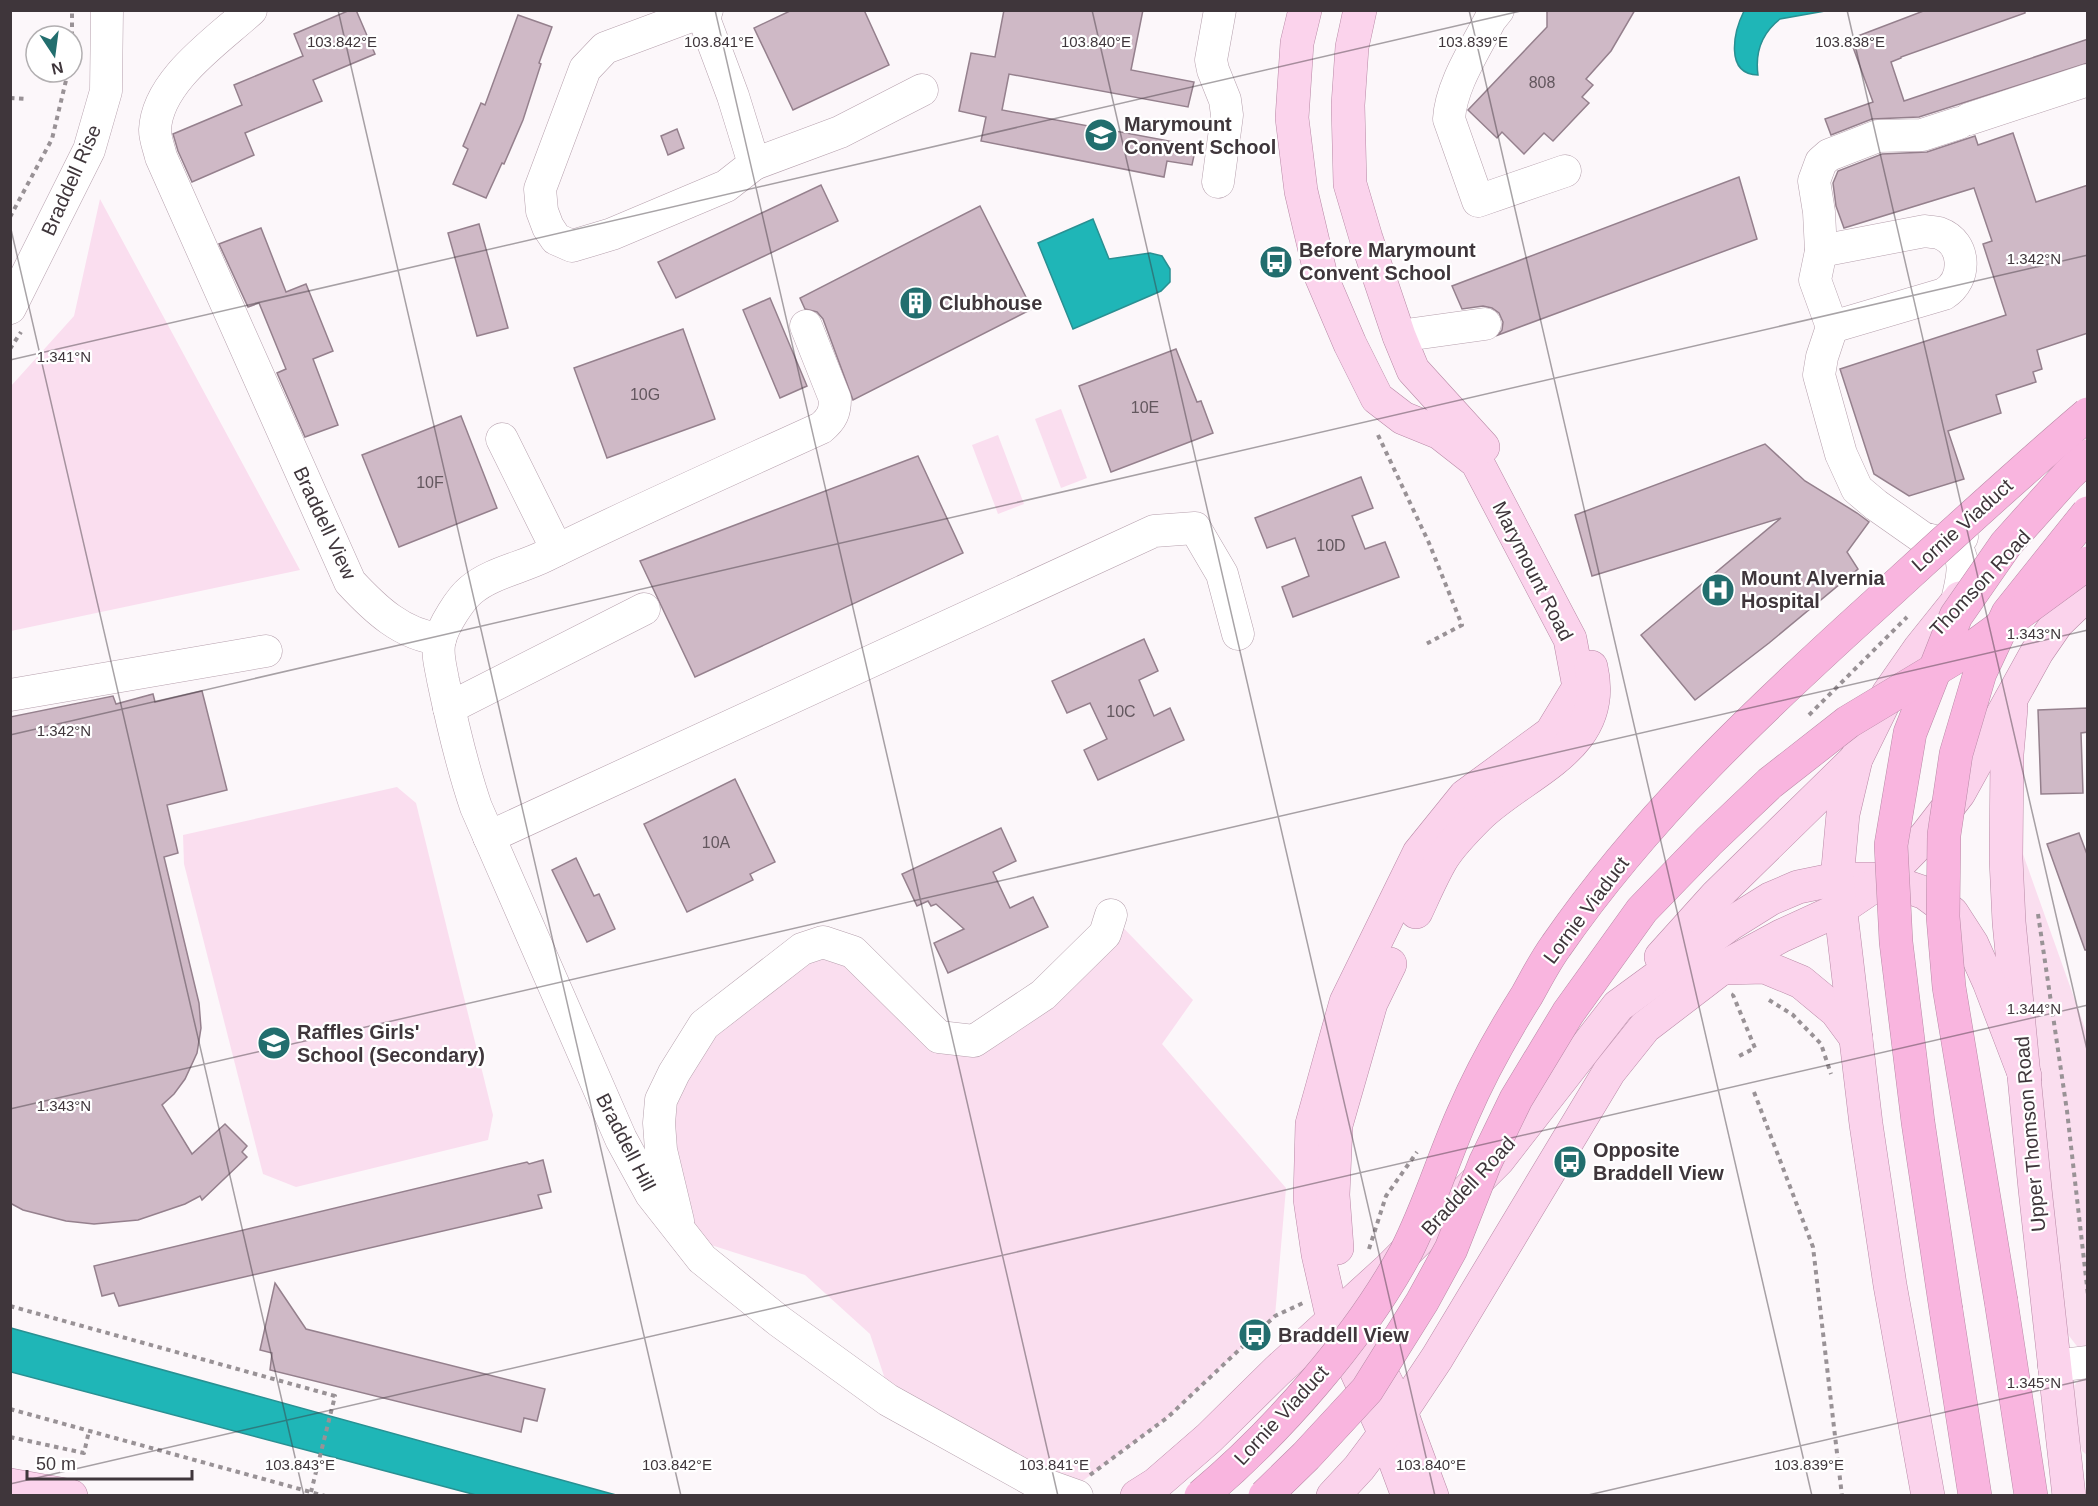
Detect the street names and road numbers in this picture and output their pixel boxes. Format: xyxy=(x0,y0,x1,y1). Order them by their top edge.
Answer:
street label: Braddell Rise xyxy=(37,121,105,239)
street label: Braddell View xyxy=(289,463,361,583)
street label: Lornie Viaduct xyxy=(1907,474,2017,576)
street label: Marymount Road xyxy=(1488,498,1578,644)
street label: Thomson Road xyxy=(1925,525,2035,641)
street label: Lornie Viaduct xyxy=(1539,852,1633,968)
street label: Upper Thomson Road xyxy=(2010,1035,2050,1233)
street label: Braddell Hill xyxy=(592,1089,660,1195)
street label: Braddell Road xyxy=(1417,1132,1519,1240)
street label: Lornie Viaduct xyxy=(1229,1361,1333,1469)

